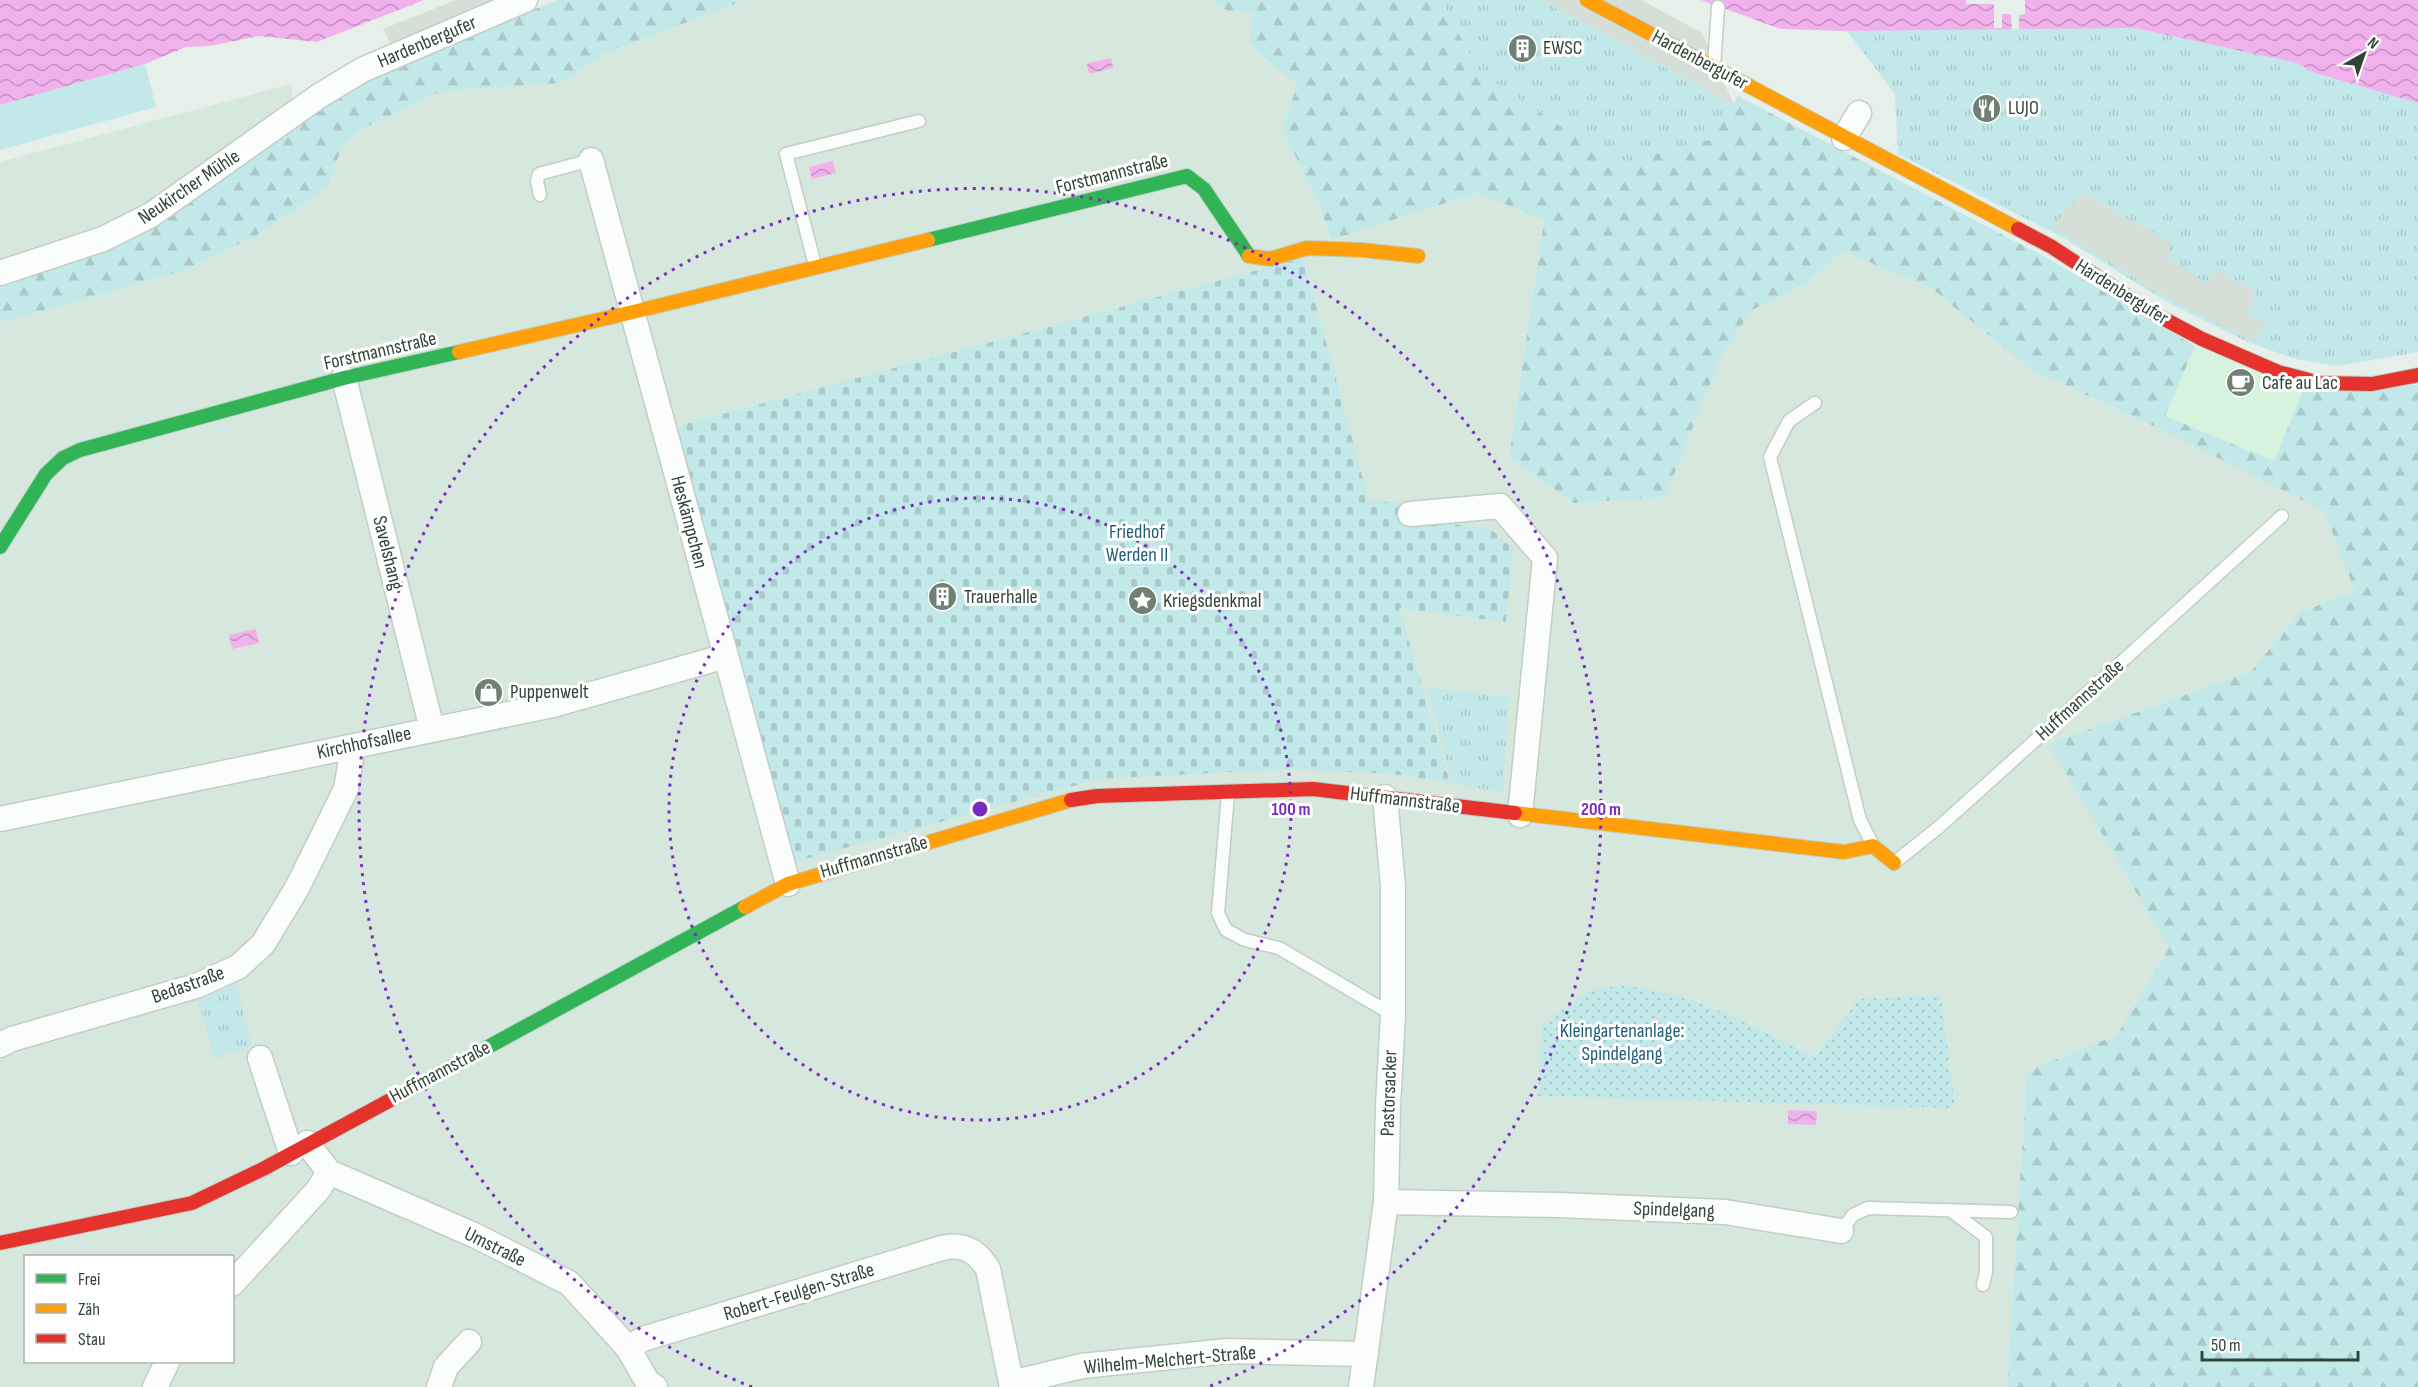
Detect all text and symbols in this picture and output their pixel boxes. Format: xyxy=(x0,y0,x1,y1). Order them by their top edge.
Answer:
street label: Hardenbergufer xyxy=(374,10,480,74)
north arrow xyxy=(2334,24,2394,84)
street label: Hardenbergufer xyxy=(1648,25,1752,95)
building icon: EWSC xyxy=(1506,32,1538,64)
text: N xyxy=(2363,34,2382,54)
place label: EWSC xyxy=(1543,36,1582,60)
restaurant icon: LUJO xyxy=(1971,92,2003,124)
place label: LUJO xyxy=(2008,96,2039,120)
street label: Neukircher Mühle xyxy=(134,144,244,230)
street label: Forstmannstraße xyxy=(1053,148,1171,200)
street label: Hardenbergufer xyxy=(2071,254,2173,330)
street label: Forstmannstraße xyxy=(321,326,439,376)
cafe icon: Cafe au Lac xyxy=(2225,367,2257,399)
place label: Cafe au Lac xyxy=(2262,371,2338,395)
street label: Heskämpchen xyxy=(665,473,713,571)
street label: Savelshang xyxy=(367,513,409,593)
park label: Friedhof Werden II xyxy=(1106,520,1168,567)
building icon: Trauerhalle xyxy=(927,581,959,613)
place label: Trauerhalle xyxy=(964,585,1038,609)
place icon: Kriegsdenkmal xyxy=(1126,585,1158,617)
place label: Kriegsdenkmal xyxy=(1163,589,1261,613)
street label: Huffmannstraße xyxy=(2031,654,2129,746)
shop icon: Puppenwelt xyxy=(473,676,505,708)
place label: Puppenwelt xyxy=(510,680,589,704)
street label: Kirchhofsallee xyxy=(315,721,413,765)
street label: Huffmannstraße xyxy=(1349,781,1461,819)
centre of rings xyxy=(970,799,990,819)
text: 100 m xyxy=(1272,799,1311,820)
text: 200 m xyxy=(1581,799,1621,820)
street label: Huffmannstraße xyxy=(818,830,930,884)
street label: Bedastraße xyxy=(148,961,228,1009)
park label: Kleingartenanlage: Spindelgang xyxy=(1560,1019,1684,1066)
street label: Huffmannstraße xyxy=(386,1035,494,1109)
street label: Pastorsacker xyxy=(1375,1049,1403,1137)
street label: Spindelgang xyxy=(1633,1197,1715,1223)
street label: Umstraße xyxy=(460,1222,530,1272)
legend xyxy=(24,1255,234,1363)
street label: Robert-Feulgen-Straße xyxy=(721,1258,877,1326)
text: Frei xyxy=(78,1269,100,1290)
text: Zäh xyxy=(78,1299,100,1320)
scale bar xyxy=(2202,1324,2358,1362)
text: Stau xyxy=(78,1329,106,1350)
text: 50 m xyxy=(2211,1335,2241,1356)
street label: Wilhelm-Melchert-Straße xyxy=(1083,1341,1257,1379)

